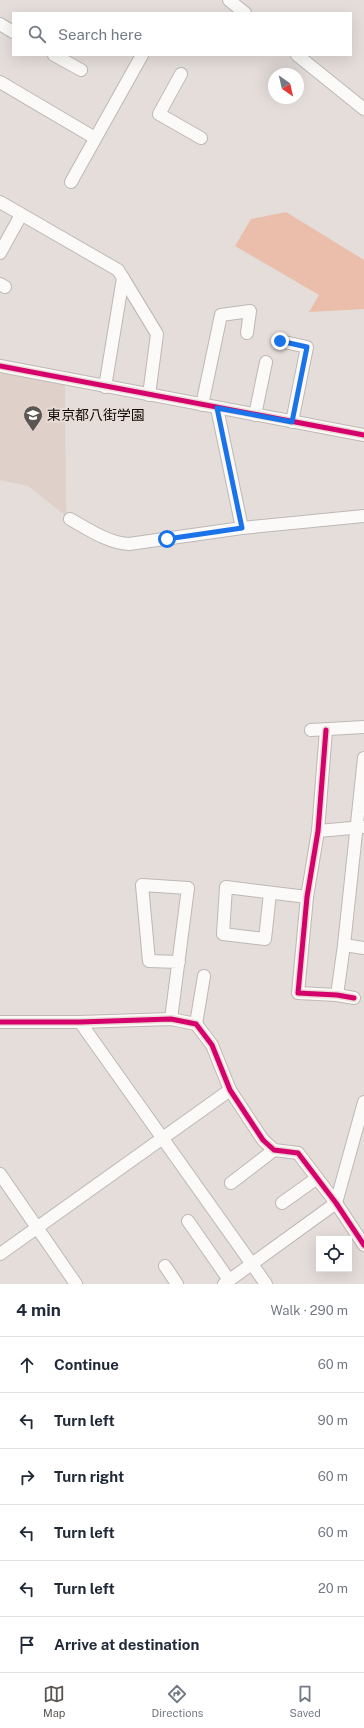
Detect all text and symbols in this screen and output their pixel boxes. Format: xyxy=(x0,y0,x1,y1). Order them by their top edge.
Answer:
search box xyxy=(12,12,352,56)
icon: search xyxy=(26,23,48,45)
text: Search here xyxy=(58,26,142,43)
north arrow xyxy=(268,68,304,104)
route end xyxy=(271,332,289,350)
school or university icon: 東京都八街学園 xyxy=(22,404,44,432)
place label: 東京都八街学園 xyxy=(47,407,145,423)
route start xyxy=(158,530,176,548)
map controls xyxy=(316,1236,352,1272)
button: locate xyxy=(316,1236,352,1272)
text: 4 min xyxy=(16,1300,61,1320)
text: Walk · 290 m xyxy=(270,1303,348,1318)
icon: ahead xyxy=(16,1354,38,1376)
text: Continue xyxy=(54,1356,119,1373)
text: 60 m xyxy=(318,1357,348,1372)
icon: left xyxy=(16,1410,38,1432)
text: Turn left xyxy=(54,1412,115,1429)
text: 90 m xyxy=(318,1413,348,1428)
icon: right xyxy=(16,1466,38,1488)
text: Turn right xyxy=(54,1468,124,1485)
text: 60 m xyxy=(318,1469,348,1484)
icon: left xyxy=(16,1522,38,1544)
text: Turn left xyxy=(54,1524,115,1541)
text: 60 m xyxy=(318,1525,348,1540)
icon: left xyxy=(16,1578,38,1600)
text: Turn left xyxy=(54,1580,115,1597)
text: 20 m xyxy=(318,1581,348,1596)
icon: arrive xyxy=(16,1634,38,1656)
text: Arrive at destination xyxy=(54,1636,199,1653)
tab: Map xyxy=(43,1683,65,1719)
tab: Directions xyxy=(152,1683,203,1719)
tab: Saved xyxy=(289,1683,321,1719)

